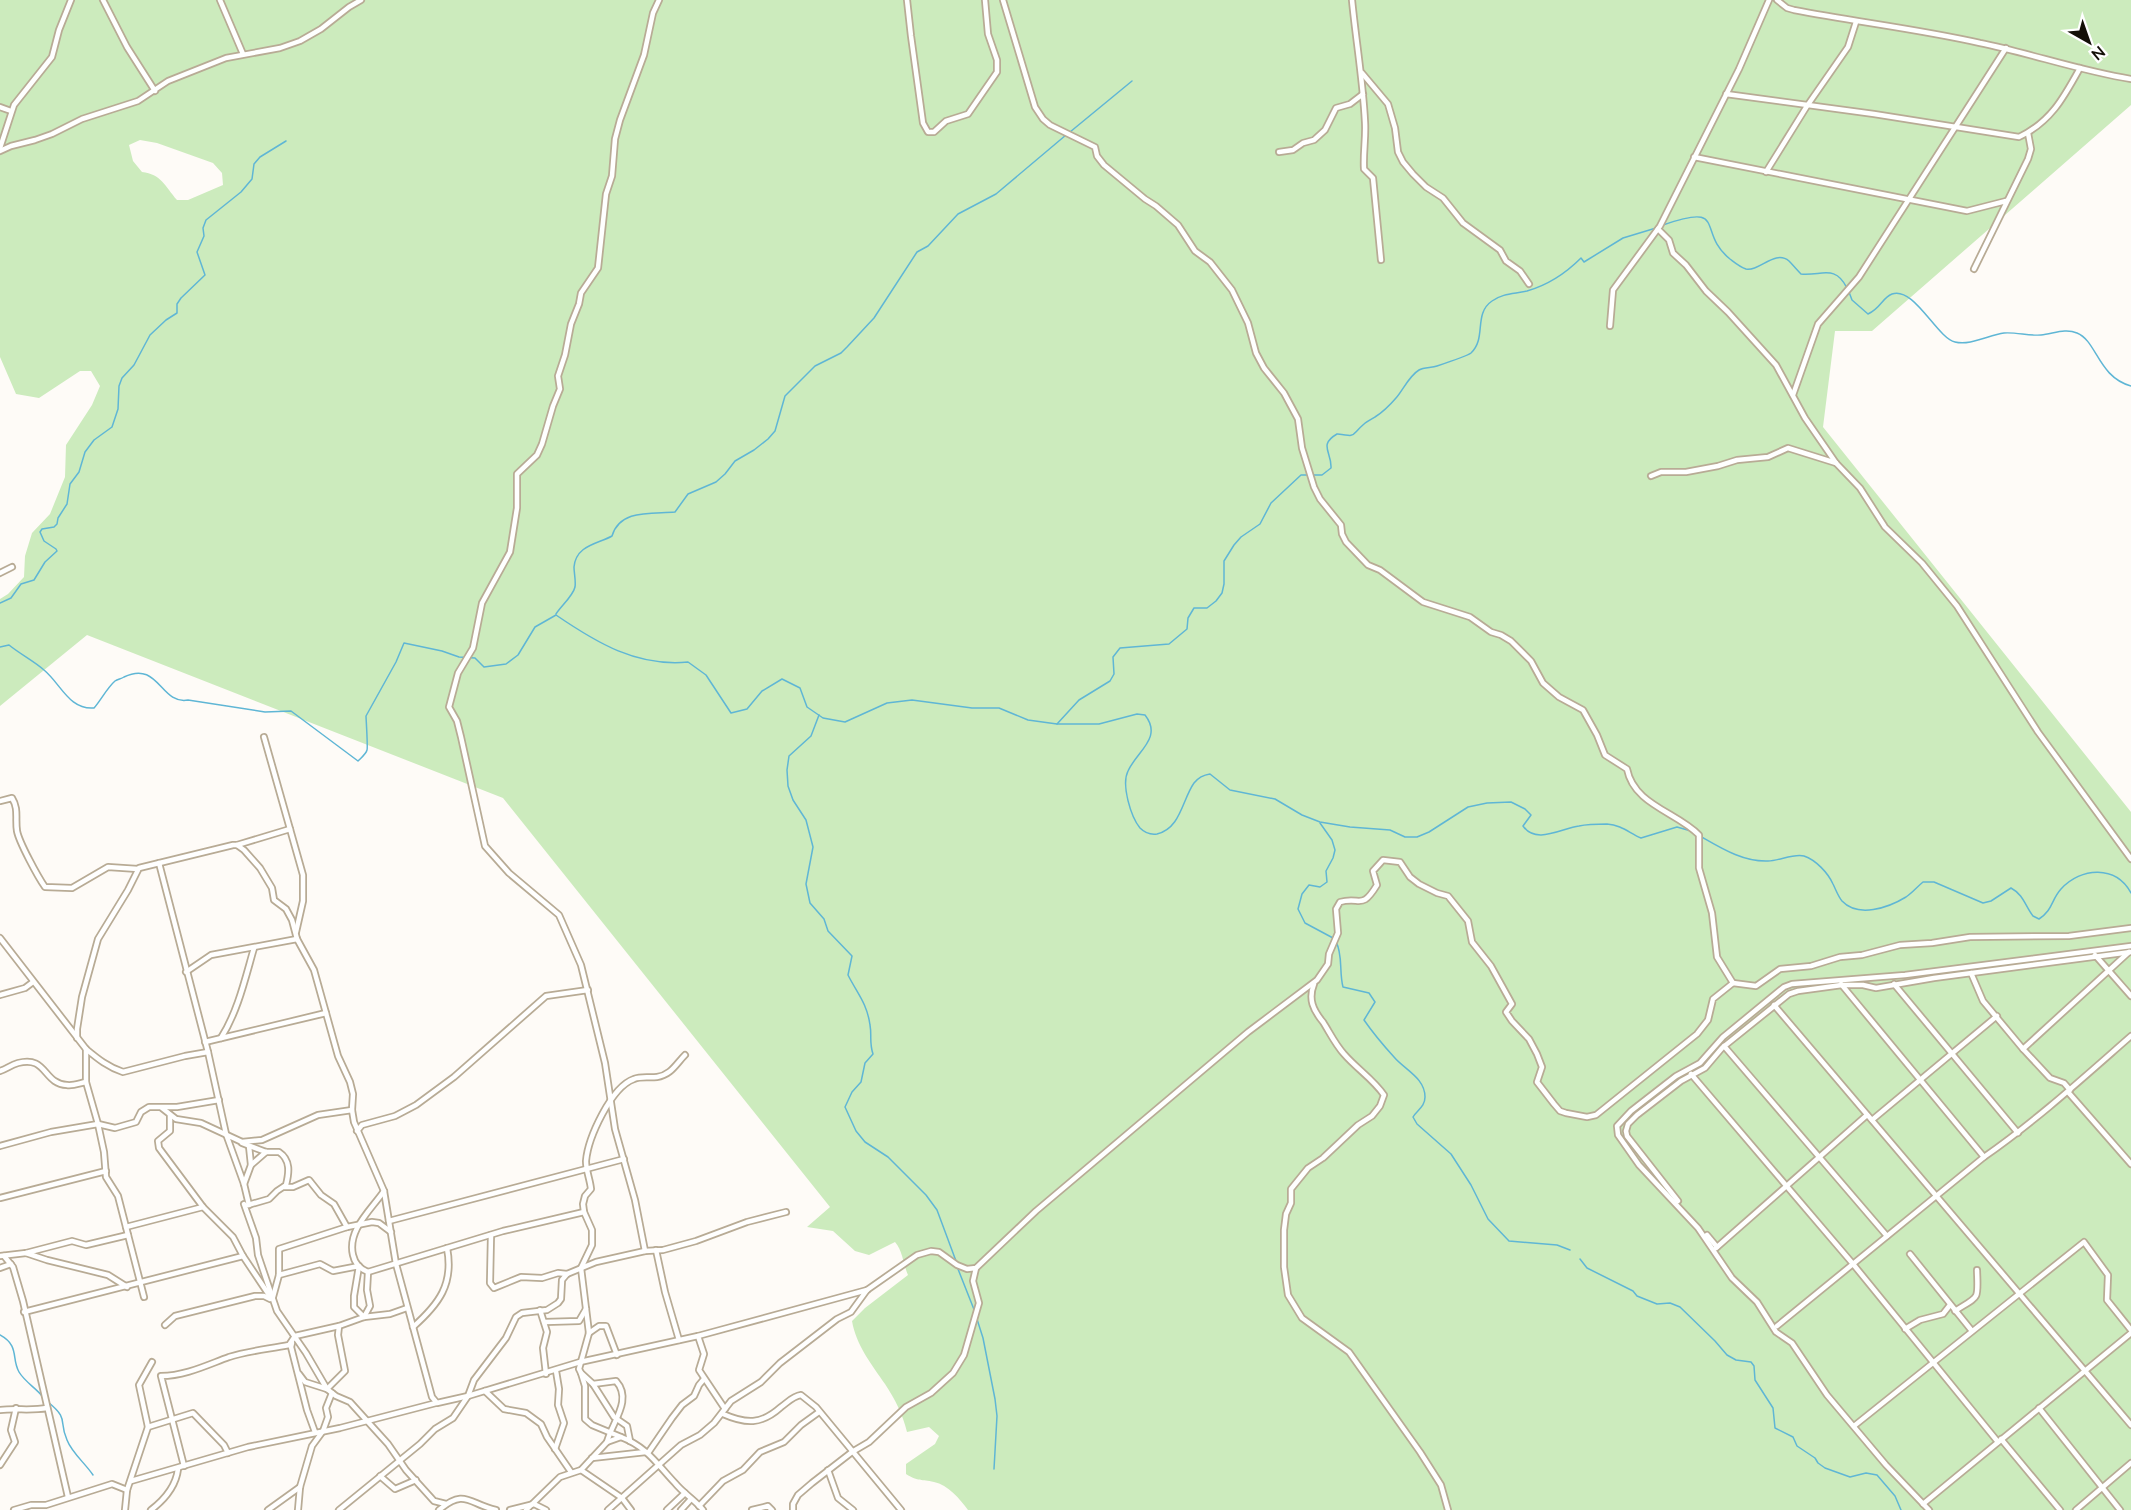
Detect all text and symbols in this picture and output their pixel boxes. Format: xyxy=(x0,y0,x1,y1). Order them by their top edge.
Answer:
north arrow xyxy=(2059,12,2119,72)
text: N xyxy=(2086,40,2110,65)

